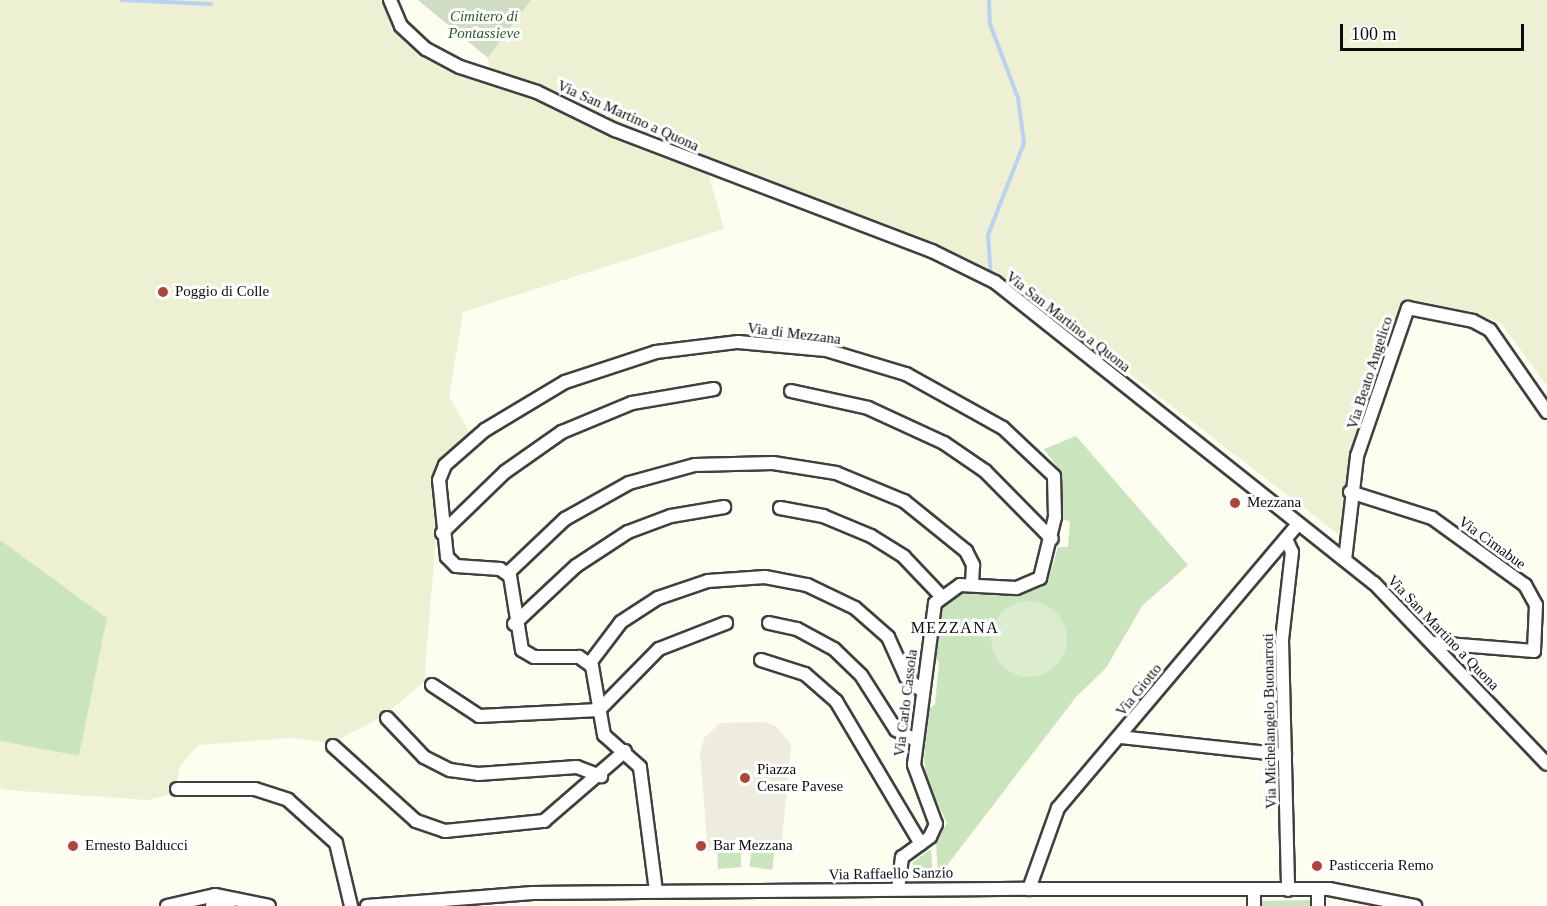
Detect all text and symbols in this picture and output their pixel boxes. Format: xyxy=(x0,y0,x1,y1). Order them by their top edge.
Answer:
park label: Cimitero di Pontassieve xyxy=(448,7,520,42)
scale bar xyxy=(1343,12,1528,50)
text: 100 m xyxy=(1351,24,1397,44)
street label: Via San Martino a Quona xyxy=(554,77,702,155)
street label: Via San Martino a Quona xyxy=(1002,268,1134,376)
place label: Poggio di Colle xyxy=(175,283,269,301)
marker: Poggio di Colle xyxy=(156,285,170,299)
street label: Via Beato Angelico xyxy=(1343,314,1397,432)
street label: Via di Mezzana xyxy=(746,319,842,349)
place label: Mezzana xyxy=(1247,494,1301,512)
marker: Mezzana xyxy=(1228,496,1242,510)
street label: Via Cimabue xyxy=(1455,513,1529,573)
street label: Via San Martino a Quona xyxy=(1383,572,1503,694)
district label: MEZZANA xyxy=(911,618,999,638)
street label: Via Michelangelo Buonarroti xyxy=(1259,633,1281,809)
street label: Via Carlo Cassola xyxy=(890,648,922,758)
street label: Via Giotto xyxy=(1112,660,1166,720)
place label: Piazza Cesare Pavese xyxy=(757,760,843,795)
marker: Piazza Cesare Pavese xyxy=(738,771,752,785)
place label: Ernesto Balducci xyxy=(85,837,188,855)
place label: Bar Mezzana xyxy=(713,837,793,855)
marker: Ernesto Balducci xyxy=(66,839,80,853)
marker: Bar Mezzana xyxy=(694,839,708,853)
place label: Pasticceria Remo xyxy=(1329,857,1434,875)
marker: Pasticceria Remo xyxy=(1310,859,1324,873)
street label: Via Raffaello Sanzio xyxy=(829,864,953,884)

